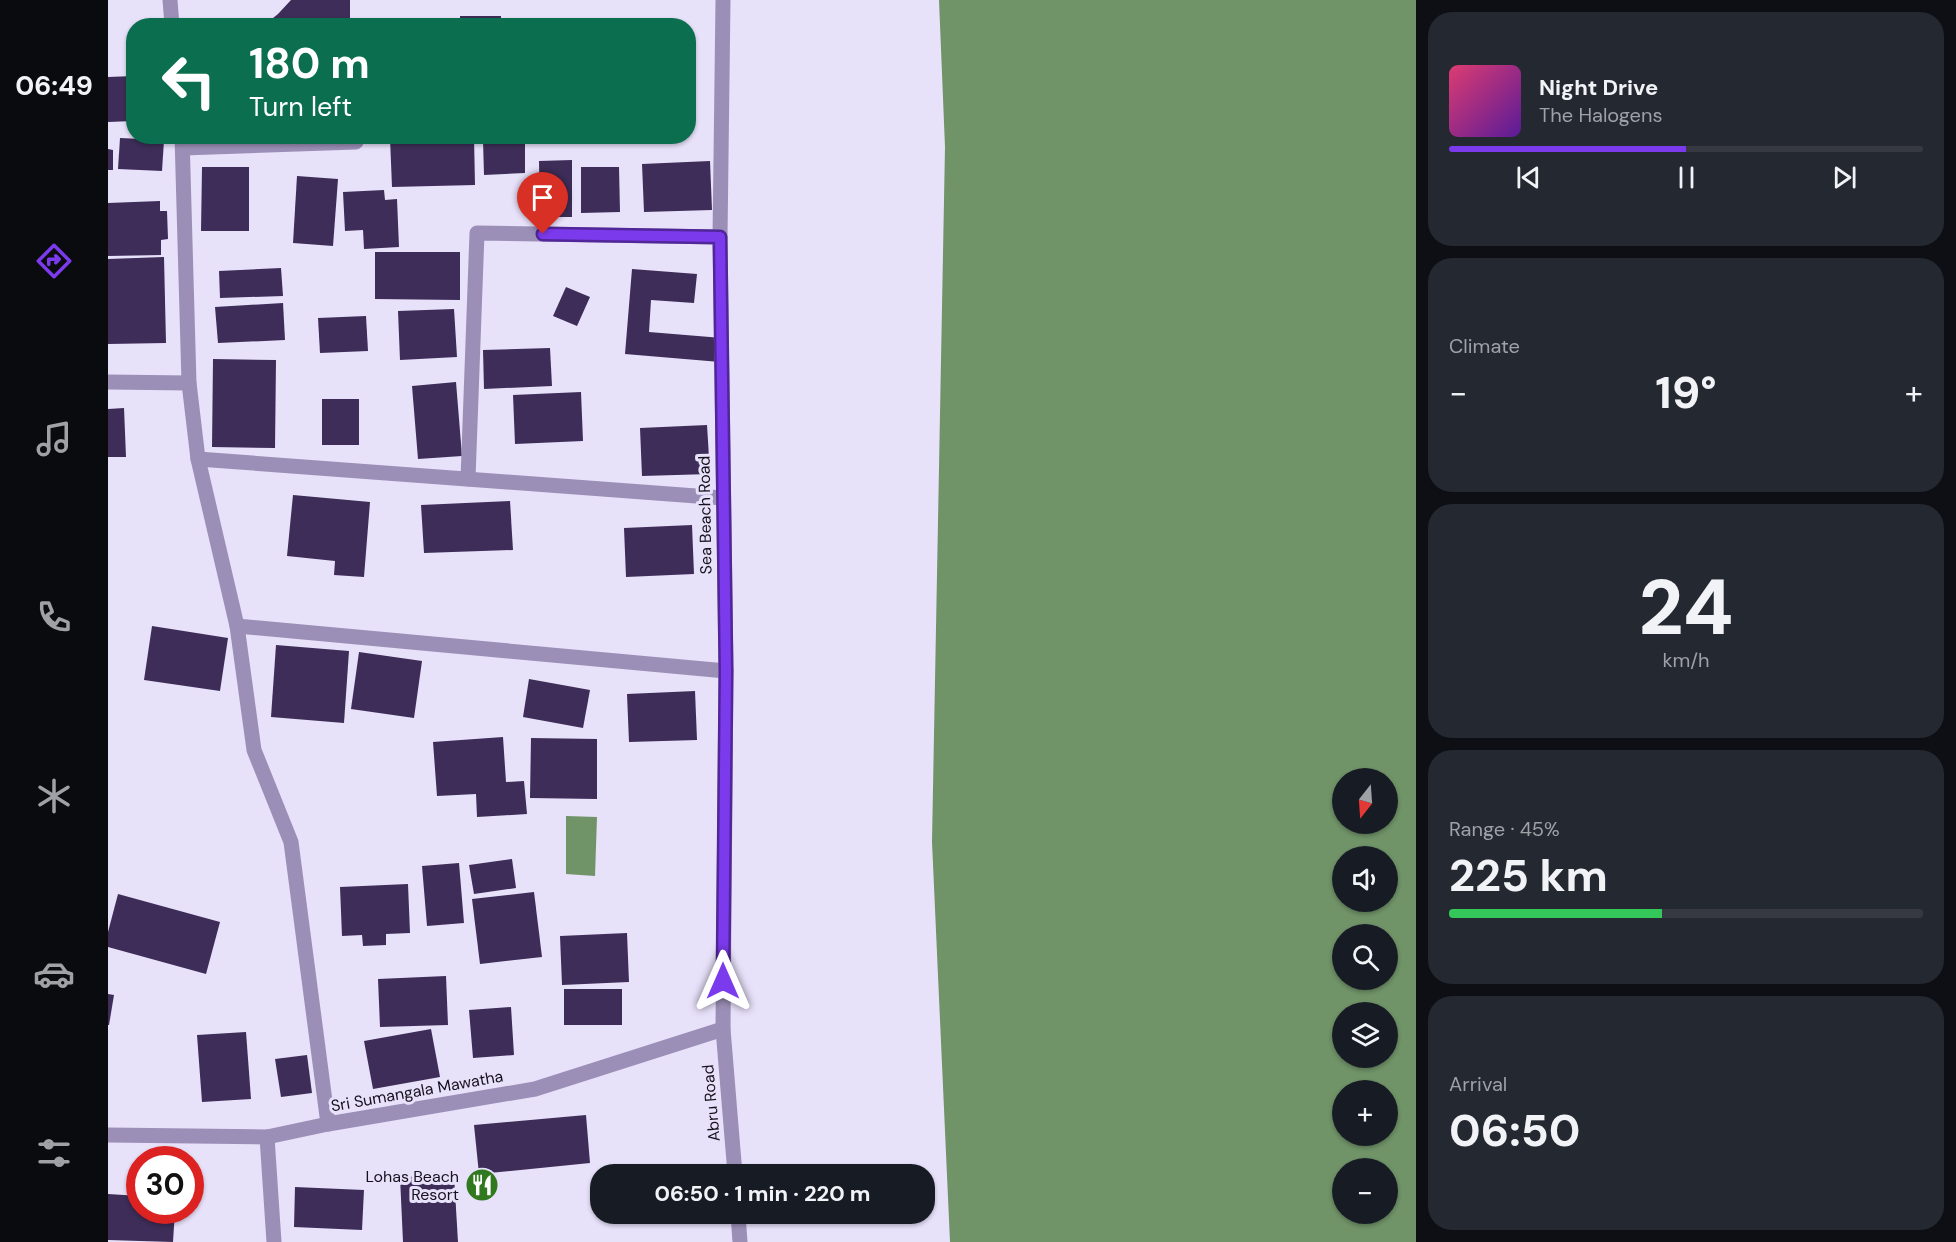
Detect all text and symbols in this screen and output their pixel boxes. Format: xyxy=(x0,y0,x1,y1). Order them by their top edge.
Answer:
text: 180 m xyxy=(249,36,370,91)
icon: left xyxy=(150,42,228,120)
text: 06:49 xyxy=(15,68,93,103)
text: Night Drive xyxy=(1539,73,1658,102)
text: Turn left xyxy=(249,89,352,124)
text: The Halogens xyxy=(1539,102,1662,128)
icon: previous xyxy=(1512,161,1545,194)
icon: pause xyxy=(1670,161,1703,194)
icon: next xyxy=(1828,161,1861,194)
pin xyxy=(517,172,568,234)
icon: arrive xyxy=(526,181,559,214)
icon: directions xyxy=(33,240,75,282)
text: Climate xyxy=(1449,333,1520,359)
text: 19° xyxy=(1655,363,1717,422)
text: − xyxy=(1449,371,1467,414)
text: + xyxy=(1905,371,1923,414)
icon: music xyxy=(33,418,75,460)
street label: Sea Beach Road xyxy=(693,456,717,574)
text: 24 xyxy=(1638,557,1734,658)
icon: phone xyxy=(33,596,75,638)
text: km/h xyxy=(1662,647,1710,673)
north arrow xyxy=(1332,768,1398,834)
map controls xyxy=(1332,768,1398,1224)
icon: climate xyxy=(33,775,75,817)
text: Range · 45% xyxy=(1449,816,1560,842)
button: sound xyxy=(1332,846,1398,912)
text: 225 km xyxy=(1449,846,1608,905)
button: search xyxy=(1332,924,1398,990)
position arrow xyxy=(691,949,755,1013)
icon: car xyxy=(33,953,75,995)
button: layers xyxy=(1332,1002,1398,1068)
street label: Abru Road xyxy=(697,1064,725,1142)
street label: Sri Sumangala Mawatha xyxy=(329,1065,505,1117)
text: Arrival xyxy=(1449,1071,1507,1097)
button: + xyxy=(1332,1080,1398,1146)
text: 06:50 xyxy=(1449,1101,1580,1160)
icon: filters xyxy=(33,1132,75,1174)
speed limit sign: 30 xyxy=(126,1146,204,1224)
button: − xyxy=(1332,1158,1398,1224)
place label: Lohas Beach Resort xyxy=(365,1166,459,1205)
restaurant icon: Lohas Beach Resort xyxy=(464,1167,500,1203)
text: 06:50 · 1 min · 220 m xyxy=(654,1179,871,1208)

